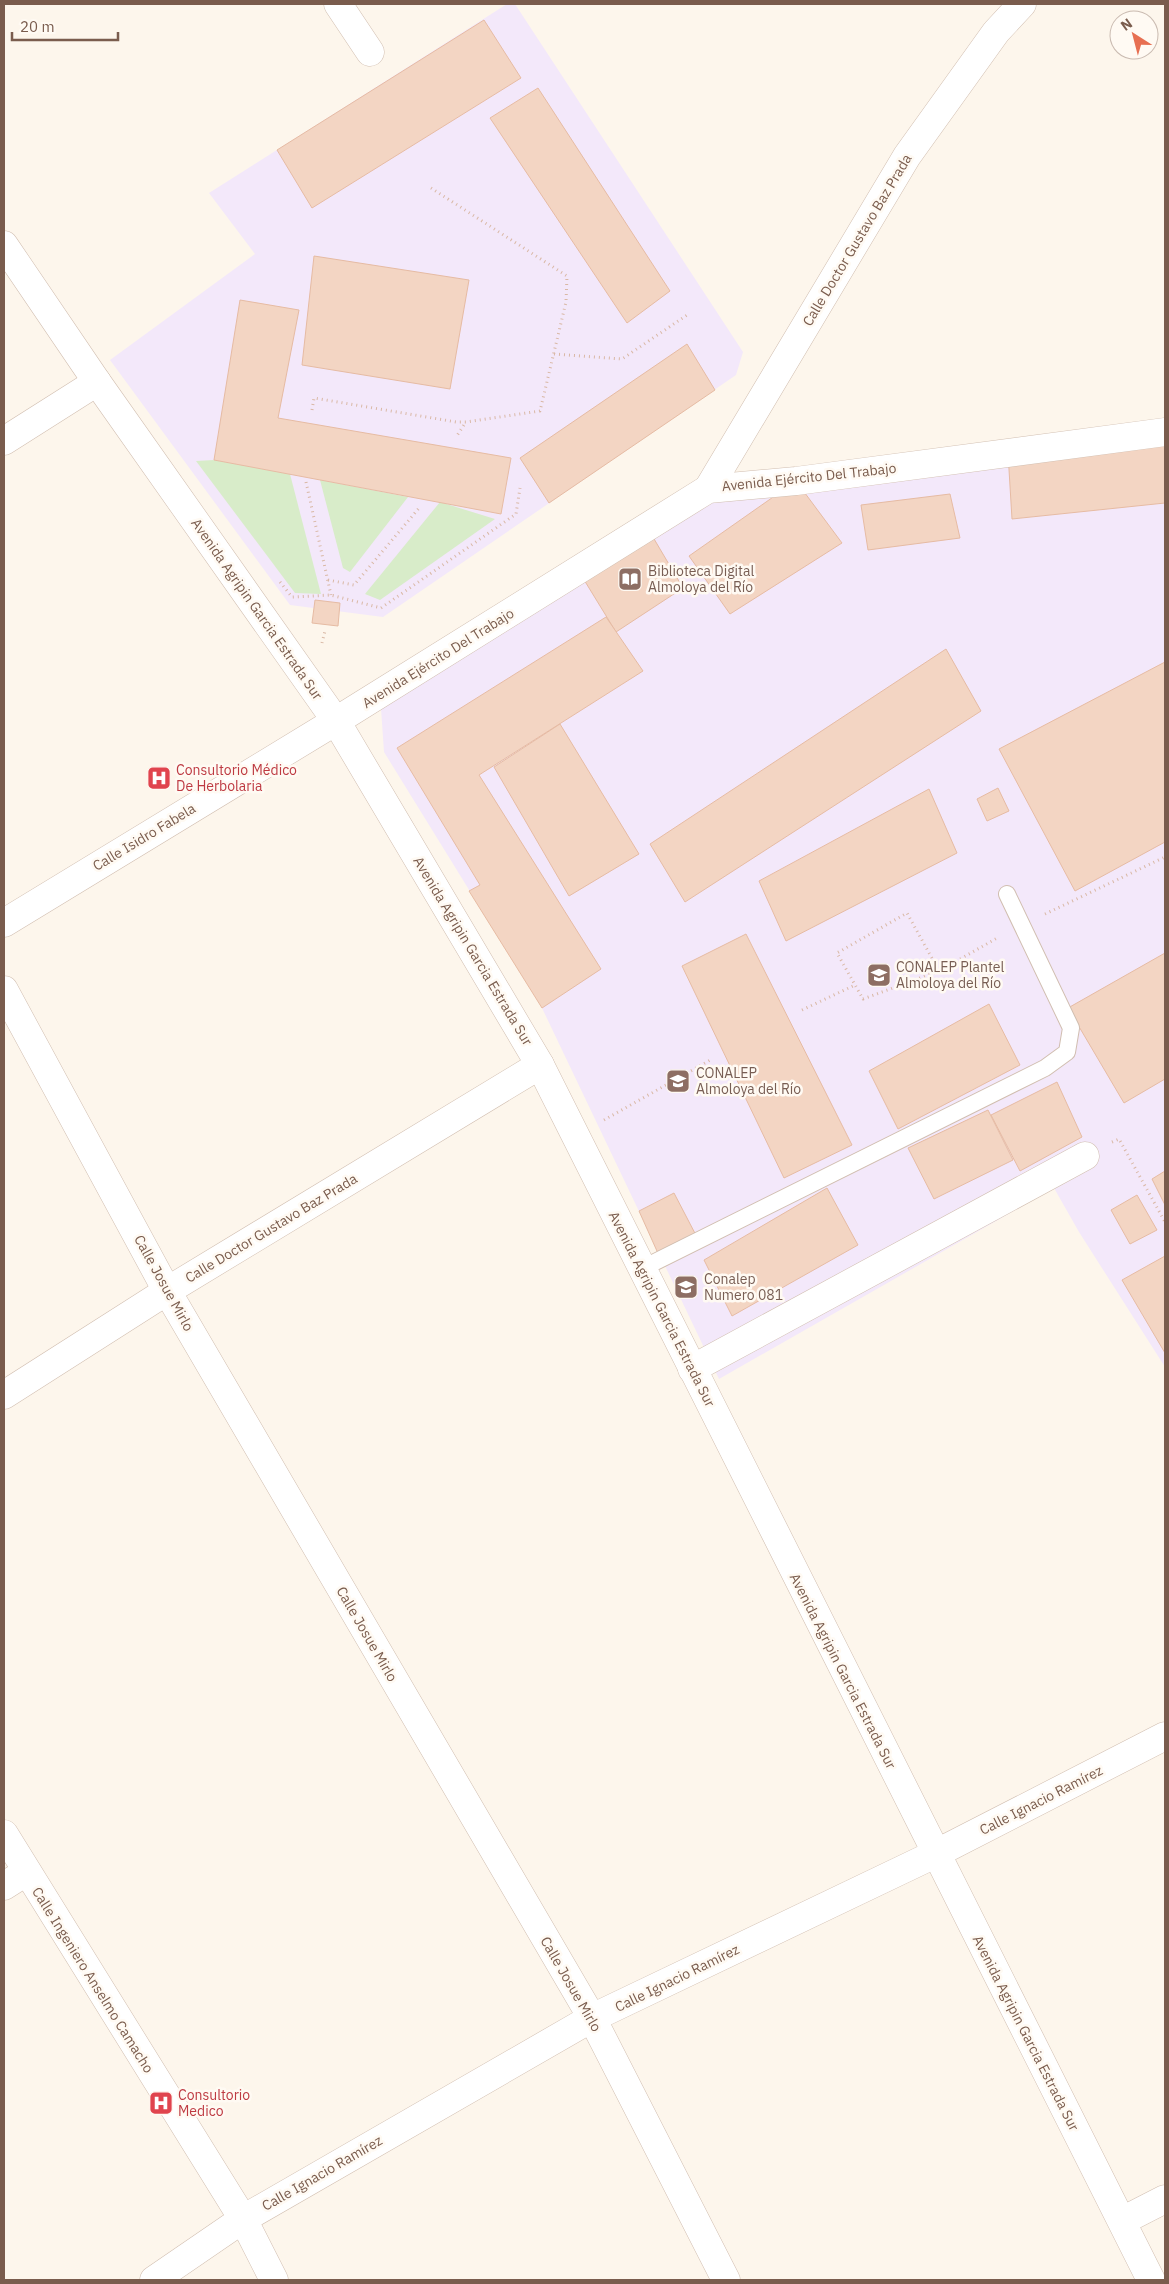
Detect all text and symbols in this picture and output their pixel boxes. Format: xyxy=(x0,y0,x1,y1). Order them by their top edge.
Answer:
scale bar xyxy=(12,10,119,42)
north arrow xyxy=(1109,10,1159,60)
text: N xyxy=(1117,14,1136,35)
text: 20 m xyxy=(20,17,55,36)
street label: Calle Doctor Gustavo Baz Prada xyxy=(798,150,916,329)
street label: Avenida Ejército Del Trabajo xyxy=(721,459,897,495)
street label: Avenida Agripin Garcia Estrada Sur xyxy=(187,515,327,703)
place label: Biblioteca Digital Almoloya del Río xyxy=(648,562,754,596)
library icon: Biblioteca Digital Almoloya del Río xyxy=(617,566,643,592)
street label: Avenida Ejército Del Trabajo xyxy=(359,604,517,712)
place label: Consultorio Médico De Herbolaria xyxy=(176,761,297,795)
hospital icon: Consultorio Médico De Herbolaria xyxy=(146,765,172,791)
street label: Calle Isidro Fabela xyxy=(89,799,199,875)
street label: Avenida Agripin Garcia Estrada Sur xyxy=(409,853,537,1049)
place label: CONALEP Plantel Almoloya del Río xyxy=(896,958,1005,992)
school or university icon: CONALEP Plantel Almoloya del Río xyxy=(866,962,892,988)
place label: CONALEP Almoloya del Río xyxy=(696,1064,801,1098)
school or university icon: CONALEP Almoloya del Río xyxy=(665,1068,691,1094)
street label: Calle Doctor Gustavo Baz Prada xyxy=(182,1169,361,1287)
street label: Avenida Agripin Garcia Estrada Sur xyxy=(605,1208,719,1410)
street label: Calle Josue Mirlo xyxy=(130,1232,198,1334)
place label: Conalep Numero 081 xyxy=(704,1270,783,1304)
school or university icon: Conalep Numero 081 xyxy=(673,1274,699,1300)
street label: Avenida Agripin Garcia Estrada Sur xyxy=(786,1570,900,1772)
street label: Calle Josue Mirlo xyxy=(332,1583,402,1685)
street label: Calle Ignacio Ramírez xyxy=(976,1761,1106,1839)
street label: Calle Ingeniero Anselmo Camacho xyxy=(28,1884,158,2076)
street label: Avenida Agripin Garcia Estrada Sur xyxy=(969,1932,1083,2134)
street label: Calle Josue Mirlo xyxy=(536,1933,606,2035)
street label: Calle Ignacio Ramírez xyxy=(612,1940,743,2016)
place label: Consultorio Medico xyxy=(178,2086,250,2120)
hospital icon: Consultorio Medico xyxy=(148,2090,174,2116)
street label: Calle Ignacio Ramírez xyxy=(259,2131,386,2215)

